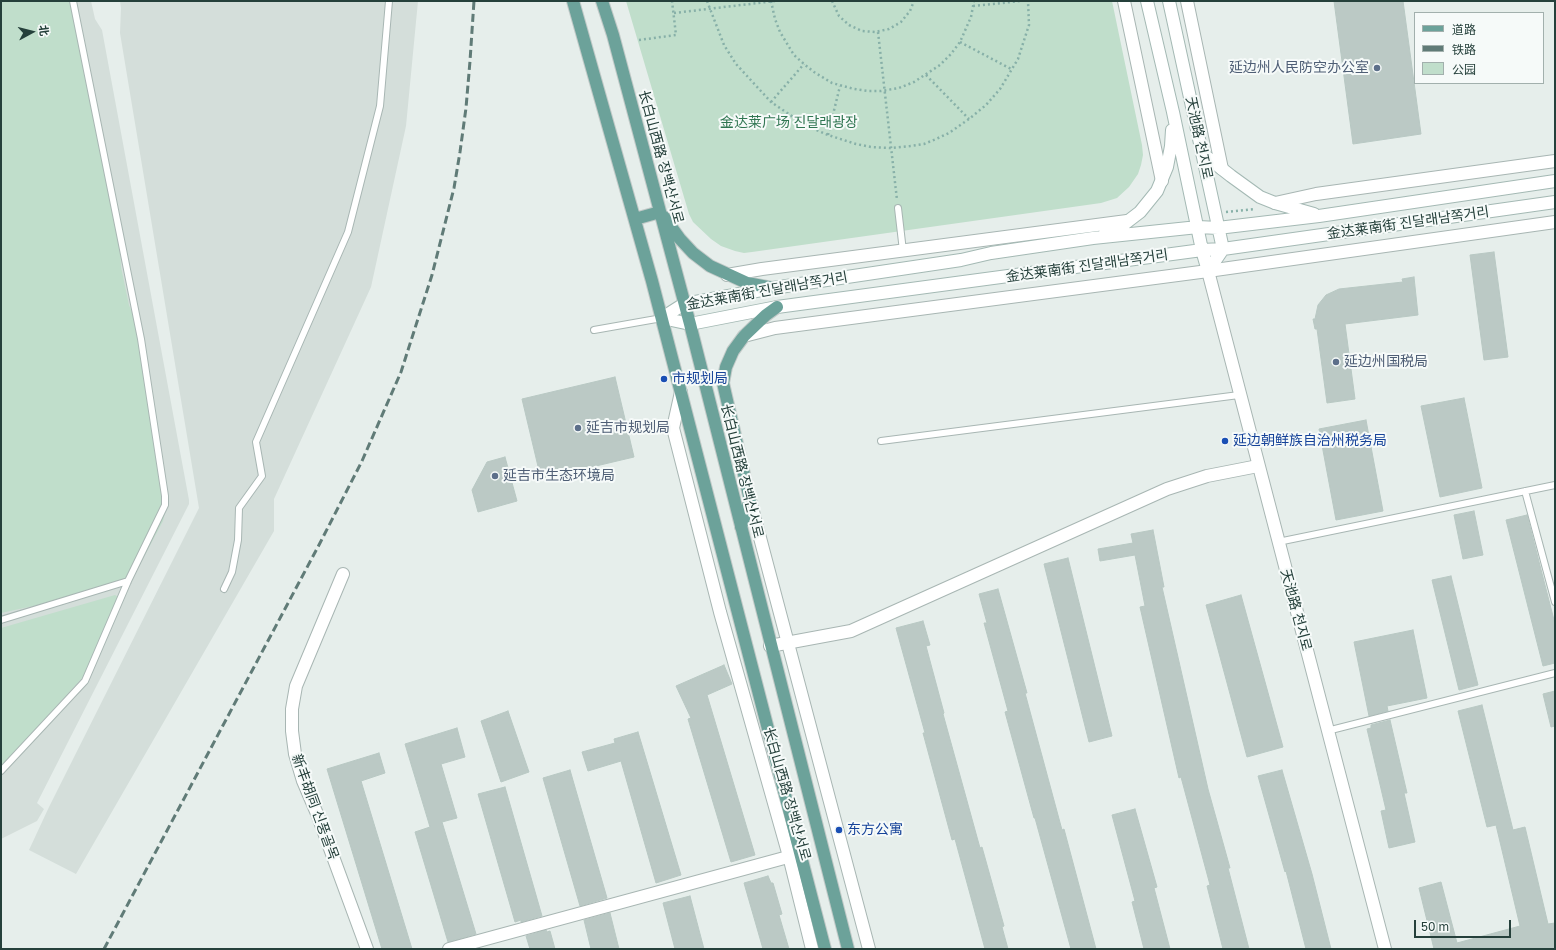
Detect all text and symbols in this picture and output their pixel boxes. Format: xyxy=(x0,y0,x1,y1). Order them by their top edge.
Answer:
north arrow xyxy=(12,12,52,52)
legend xyxy=(1414,12,1544,84)
text: 道路 xyxy=(1452,22,1476,37)
text: 北 xyxy=(37,24,52,37)
text: 铁路 xyxy=(1452,42,1476,57)
place label: 延边州人民防空办公室 xyxy=(1229,60,1369,76)
text: 公园 xyxy=(1452,62,1476,77)
marker: 延边州人民防空办公室 xyxy=(1372,63,1382,73)
street label: 长白山西路 장백산서로 xyxy=(635,88,687,226)
street label: 天池路 천지로 xyxy=(1182,95,1216,181)
park label: 金达莱广场 진달래광장 xyxy=(720,115,858,131)
street label: 金达莱南街 진달래남쪽거리 xyxy=(1326,203,1490,243)
street label: 金达莱南街 진달래남쪽거리 xyxy=(1005,246,1169,286)
street label: 金达莱南街 진달래남쪽거리 xyxy=(685,269,849,313)
place label: 延边州国税局 xyxy=(1344,354,1428,370)
marker: 延边州国税局 xyxy=(1331,357,1341,367)
place label: 市规划局 xyxy=(672,371,728,387)
marker: 市规划局 xyxy=(659,374,669,384)
street label: 长白山西路 장백산서로 xyxy=(717,402,767,540)
place label: 延吉市规划局 xyxy=(586,420,670,436)
marker: 延吉市规划局 xyxy=(573,423,583,433)
place label: 延边朝鲜族自治州税务局 xyxy=(1233,433,1387,449)
marker: 延边朝鲜族自治州税务局 xyxy=(1220,436,1230,446)
place label: 延吉市生态环境局 xyxy=(503,468,615,484)
marker: 延吉市生态环境局 xyxy=(490,471,500,481)
street label: 天池路 천지로 xyxy=(1277,567,1315,653)
street label: 长白山西路 장백산서로 xyxy=(760,725,814,863)
street label: 新丰胡同 신풍골목 xyxy=(288,752,342,862)
place label: 东方公寓 xyxy=(847,822,903,838)
marker: 东方公寓 xyxy=(834,825,844,835)
scale bar xyxy=(1416,912,1513,938)
text: 50 m xyxy=(1421,919,1449,934)

